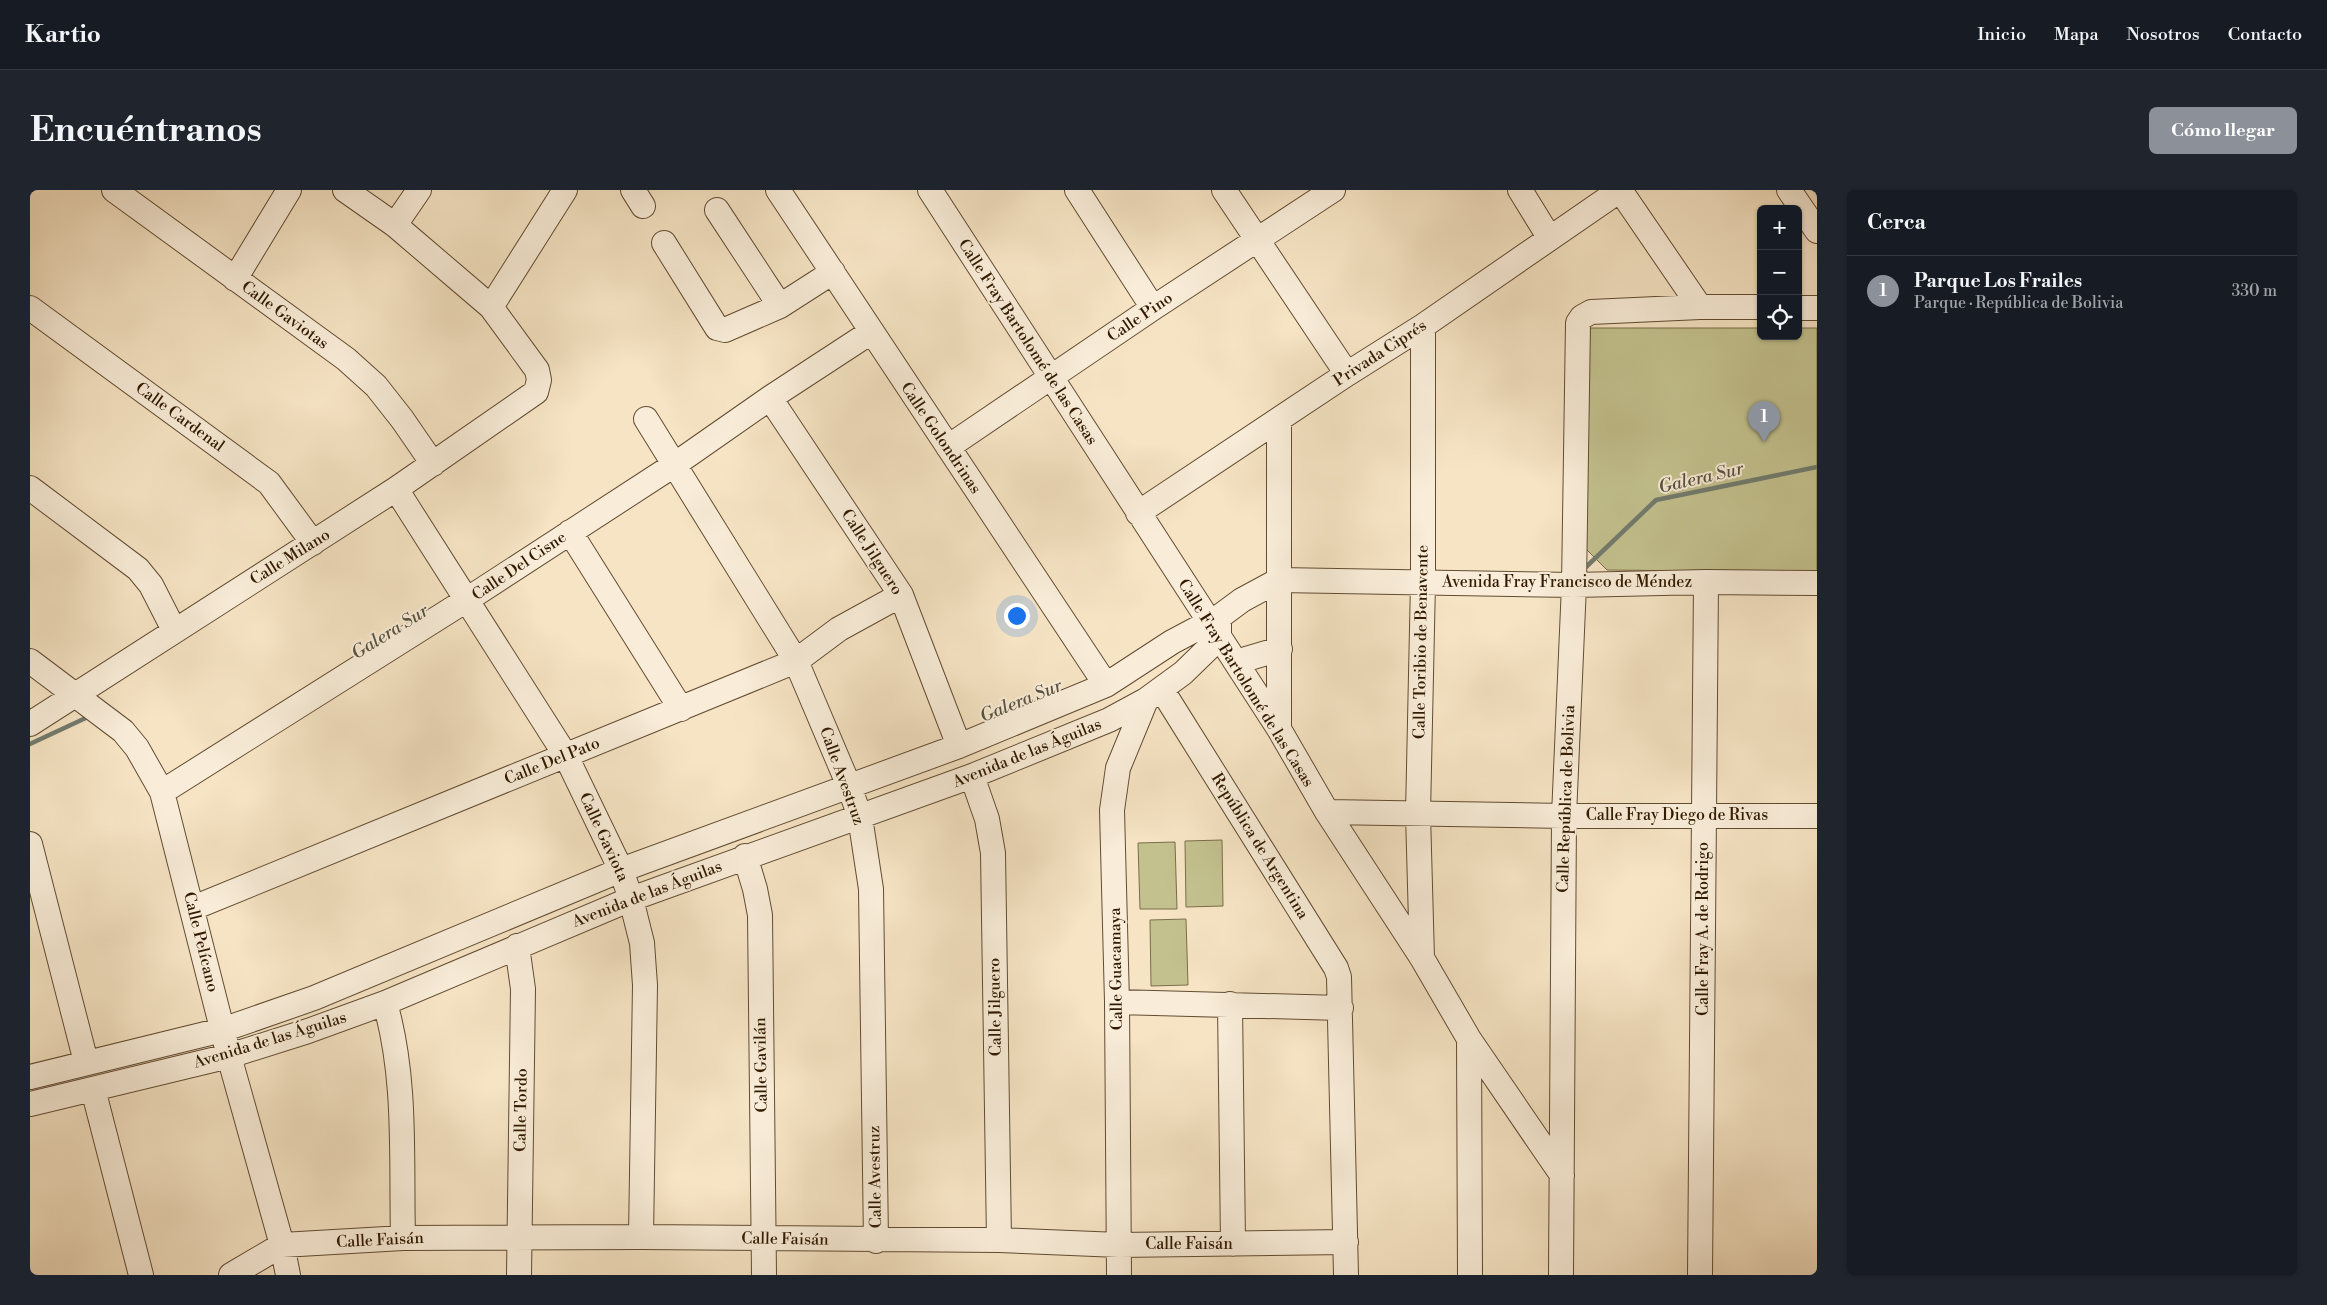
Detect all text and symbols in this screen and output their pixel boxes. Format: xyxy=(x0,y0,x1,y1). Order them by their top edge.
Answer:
text: Kartio xyxy=(25,20,101,50)
text: Inicio xyxy=(1977,23,2026,46)
text: Mapa xyxy=(2054,23,2099,46)
text: Nosotros xyxy=(2127,23,2200,46)
text: Contacto xyxy=(2228,23,2302,46)
button: Cómo llegar xyxy=(2149,107,2297,154)
text: Encuéntranos xyxy=(30,109,262,152)
map controls xyxy=(1757,205,1802,340)
button: + xyxy=(1757,205,1802,250)
text: Cerca xyxy=(1867,210,1926,236)
street label: Calle Fray Bartolomé de las Casas xyxy=(954,235,1102,449)
button: − xyxy=(1757,250,1802,295)
text: Parque Los Frailes xyxy=(1914,269,2082,293)
street label: Calle Gaviotas xyxy=(238,277,332,353)
text: 1 xyxy=(1879,281,1887,301)
text: 330 m xyxy=(2231,281,2277,301)
street label: Calle Pino xyxy=(1103,288,1177,346)
text: Parque · República de Bolivia xyxy=(1914,293,2123,313)
button: locate xyxy=(1757,295,1802,340)
street label: Privada Ciprés xyxy=(1330,315,1430,391)
street label: Calle Cardenal xyxy=(132,378,229,456)
street label: Calle Golondrinas xyxy=(896,378,986,498)
pin: 1 xyxy=(1748,401,1780,442)
water label: Galera Sur xyxy=(1656,457,1746,499)
street label: Calle Jilguero xyxy=(837,505,907,599)
street label: Calle Milano xyxy=(246,524,334,590)
street label: Calle Del Cisne xyxy=(468,527,570,605)
street label: Calle Toribio de Benavente xyxy=(1409,545,1433,739)
street label: Avenida Fray Francisco de Méndez xyxy=(1441,572,1692,592)
street label: Calle Fray Bartolomé de las Casas xyxy=(1174,575,1318,791)
water label: Galera Sur xyxy=(347,599,433,665)
your location xyxy=(1004,603,1030,629)
water label: Galera Sur xyxy=(976,674,1066,728)
street label: Calle República de Bolivia xyxy=(1553,704,1579,893)
street label: Avenida de las Águilas xyxy=(948,712,1104,792)
street label: Calle Avestruz xyxy=(815,724,869,828)
street label: Calle Del Pato xyxy=(501,733,603,789)
street label: República de Argentina xyxy=(1207,769,1314,924)
street label: Calle Gaviota xyxy=(575,789,634,885)
street label: Calle Fray Diego de Rivas xyxy=(1586,805,1768,825)
street label: Calle Fray A. de Rodrigo xyxy=(1693,842,1713,1016)
street label: Avenida de las Águilas xyxy=(568,854,725,932)
street label: Calle Pelícano xyxy=(179,890,223,994)
street label: Calle Guacamaya xyxy=(1105,906,1127,1031)
street label: Calle Jilguero xyxy=(984,958,1006,1056)
street label: Avenida de las Águilas xyxy=(190,1005,349,1073)
street label: Calle Gavilán xyxy=(750,1017,772,1113)
street label: Calle Tordo xyxy=(510,1068,532,1152)
street label: Calle Avestruz xyxy=(864,1125,886,1229)
street label: Calle Faisán xyxy=(336,1228,425,1252)
street label: Calle Faisán xyxy=(741,1228,829,1250)
street label: Calle Faisán xyxy=(1145,1234,1233,1254)

